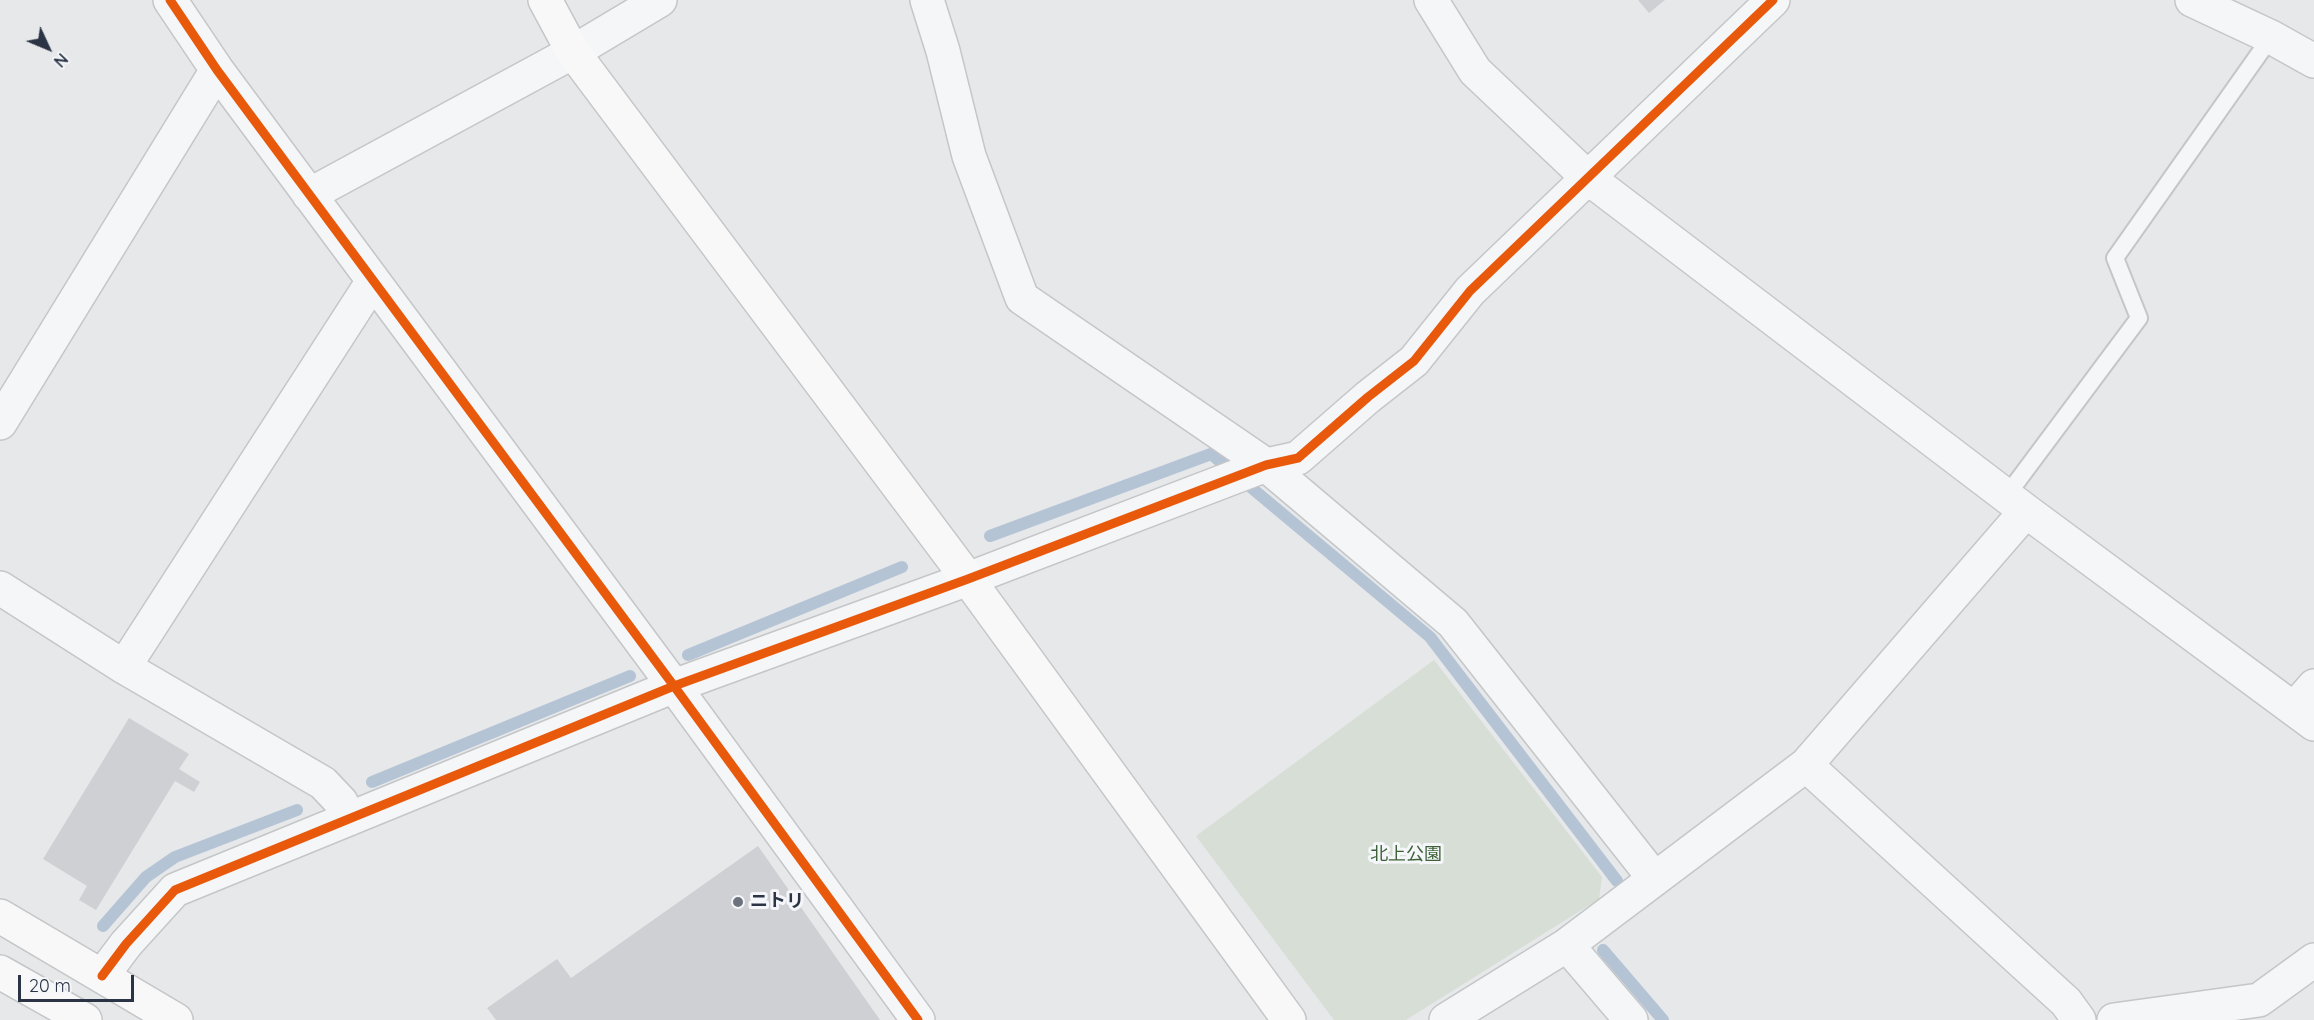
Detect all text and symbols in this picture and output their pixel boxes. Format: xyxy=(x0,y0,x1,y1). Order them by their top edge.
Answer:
north arrow xyxy=(18,18,78,78)
text: N xyxy=(50,49,72,72)
park label: 北上公園 xyxy=(1370,844,1442,866)
place label: ニトリ xyxy=(750,891,804,913)
marker: ニトリ xyxy=(731,895,745,909)
scale bar xyxy=(21,963,136,1001)
text: 20 m xyxy=(29,974,71,997)

